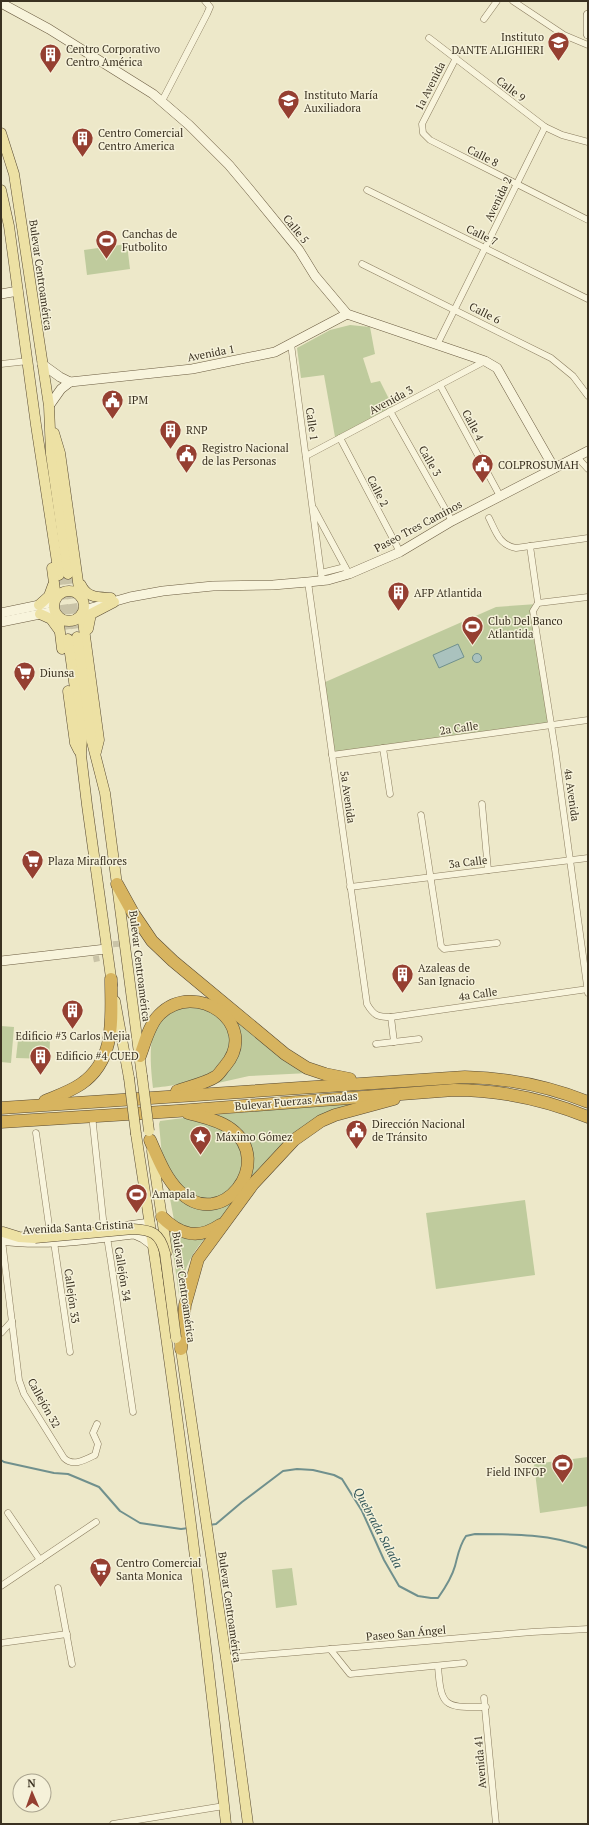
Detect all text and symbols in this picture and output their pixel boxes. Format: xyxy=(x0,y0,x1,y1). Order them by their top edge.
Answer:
place label: Instituto DANTE ALIGHIERI xyxy=(451,30,544,57)
school or university icon: Instituto DANTE ALIGHIERI xyxy=(546,30,572,63)
building icon: Centro Corporativo Centro América xyxy=(37,42,63,75)
place label: Centro Corporativo Centro América xyxy=(66,42,160,69)
street label: 1a Avenida xyxy=(412,59,448,113)
street label: Calle 9 xyxy=(494,73,529,105)
school or university icon: Instituto María Auxiliadora xyxy=(276,88,302,121)
place label: Instituto María Auxiliadora xyxy=(304,88,378,115)
building icon: Centro Comercial Centro America xyxy=(70,126,96,159)
place label: Centro Comercial Centro America xyxy=(98,126,183,153)
street label: Calle 8 xyxy=(465,142,501,170)
street label: Avenida 2 xyxy=(481,174,515,223)
street label: Calle 5 xyxy=(280,212,312,246)
street label: Bulevar Centroamérica xyxy=(26,219,56,332)
street label: Calle 7 xyxy=(464,221,500,249)
sports icon: Canchas de Futbolito xyxy=(94,227,120,260)
place label: Canchas de Futbolito xyxy=(122,227,178,254)
street label: Calle 6 xyxy=(467,299,503,327)
street label: Avenida 1 xyxy=(186,342,236,364)
street label: Avenida 3 xyxy=(367,383,415,417)
public building icon: IPM xyxy=(99,387,125,420)
place label: IPM xyxy=(128,393,148,407)
street label: Calle 1 xyxy=(303,407,321,441)
street label: Calle 4 xyxy=(459,407,487,443)
building icon: RNP xyxy=(157,417,183,450)
place label: RNP xyxy=(186,423,208,437)
public building icon: Registro Nacional de las Personas xyxy=(173,441,199,474)
place label: Registro Nacional de las Personas xyxy=(202,441,289,468)
street label: Calle 3 xyxy=(416,443,444,479)
public building icon: COLPROSUMAH xyxy=(469,452,495,485)
place label: COLPROSUMAH xyxy=(498,458,579,472)
street label: Calle 2 xyxy=(364,473,392,509)
street label: Paseo Tres Caminos xyxy=(372,497,465,555)
building icon: AFP Atlantida xyxy=(386,580,412,613)
place label: AFP Atlantida xyxy=(414,586,482,600)
sports icon: Club Del Banco Atlantida xyxy=(460,614,486,647)
place label: Club Del Banco Atlantida xyxy=(488,614,563,641)
supermarket icon: Diunsa xyxy=(12,660,38,693)
place label: Diunsa xyxy=(40,666,75,680)
street label: 2a Calle xyxy=(439,718,480,738)
street label: 4a Avenida xyxy=(561,768,583,823)
street label: 5a Avenida xyxy=(337,770,359,825)
supermarket icon: Plaza Miraflores xyxy=(20,848,46,881)
street label: 3a Calle xyxy=(448,853,489,871)
place label: Plaza Miraflores xyxy=(48,854,127,868)
street label: Bulevar Centroamérica xyxy=(126,910,154,1023)
building icon: Azaleas de San Ignacio xyxy=(390,961,416,994)
place label: Azaleas de San Ignacio xyxy=(418,961,475,988)
street label: 4a Calle xyxy=(458,984,499,1004)
building icon: Edificio #3 Carlos Mejia xyxy=(60,997,86,1030)
place label: Edificio #3 Carlos Mejia xyxy=(16,1029,131,1043)
building icon: Edificio #4 CUED xyxy=(28,1043,54,1076)
place label: Edificio #4 CUED xyxy=(56,1049,139,1063)
street label: Bulevar Fuerzas Armadas xyxy=(234,1089,358,1113)
public building icon: Dirección Nacional de Tránsito xyxy=(343,1117,369,1150)
place label: Dirección Nacional de Tránsito xyxy=(372,1117,465,1144)
place icon: Máximo Gómez xyxy=(187,1124,213,1157)
place label: Máximo Gómez xyxy=(216,1130,292,1144)
sports icon: Amapala xyxy=(124,1181,150,1214)
place label: Amapala xyxy=(152,1187,196,1201)
street label: Avenida Santa Cristina xyxy=(22,1217,134,1237)
street label: Bulevar Centroamérica xyxy=(169,1231,199,1344)
street label: Callejón 34 xyxy=(112,1246,134,1302)
street label: Callejón 33 xyxy=(61,1268,83,1324)
street label: Callejón 32 xyxy=(25,1376,64,1431)
place label: Soccer Field INFOP xyxy=(486,1452,547,1479)
sports icon: Soccer Field INFOP xyxy=(549,1452,575,1485)
water label: Quebrada Salada xyxy=(351,1485,406,1571)
street label: Bulevar Centroamérica xyxy=(215,1551,245,1664)
supermarket icon: Centro Comercial Santa Monica xyxy=(87,1556,113,1589)
place label: Centro Comercial Santa Monica xyxy=(116,1556,201,1583)
street label: Paseo San Ángel xyxy=(365,1623,447,1643)
street label: Avenida 41 xyxy=(471,1735,489,1789)
north arrow xyxy=(12,1773,52,1813)
text: N xyxy=(27,1776,37,1790)

